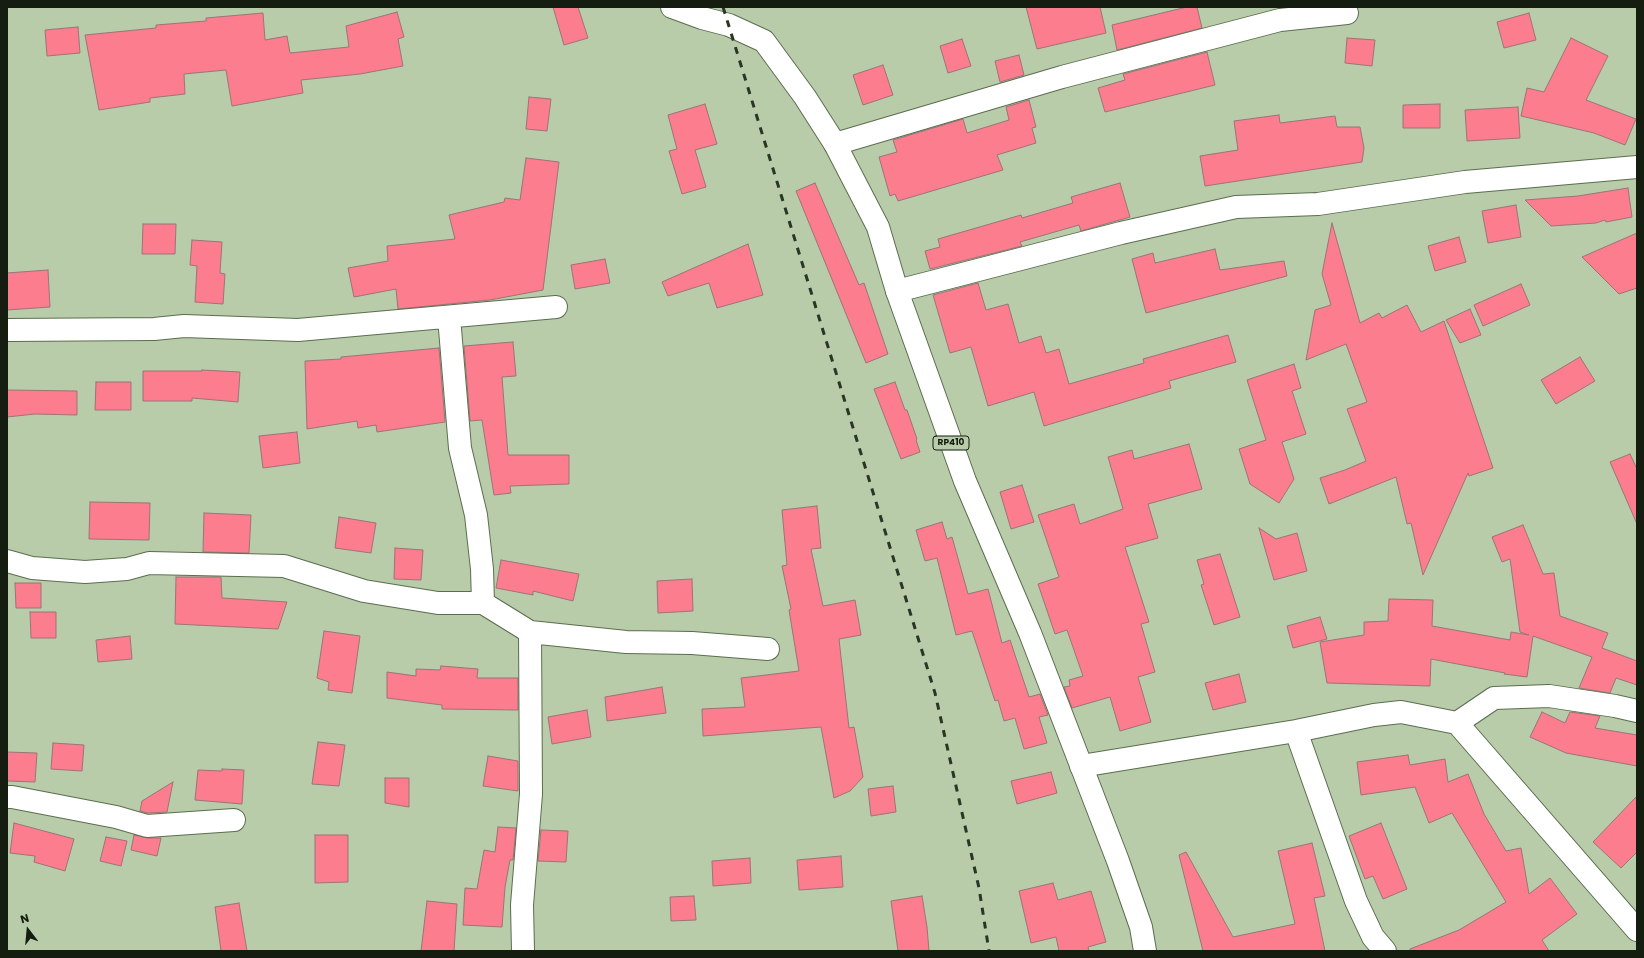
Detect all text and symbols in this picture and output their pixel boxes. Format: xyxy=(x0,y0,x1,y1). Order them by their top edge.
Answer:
road number: RP410 xyxy=(933,436,969,450)
north arrow xyxy=(8,910,48,950)
text: N xyxy=(19,910,31,927)

